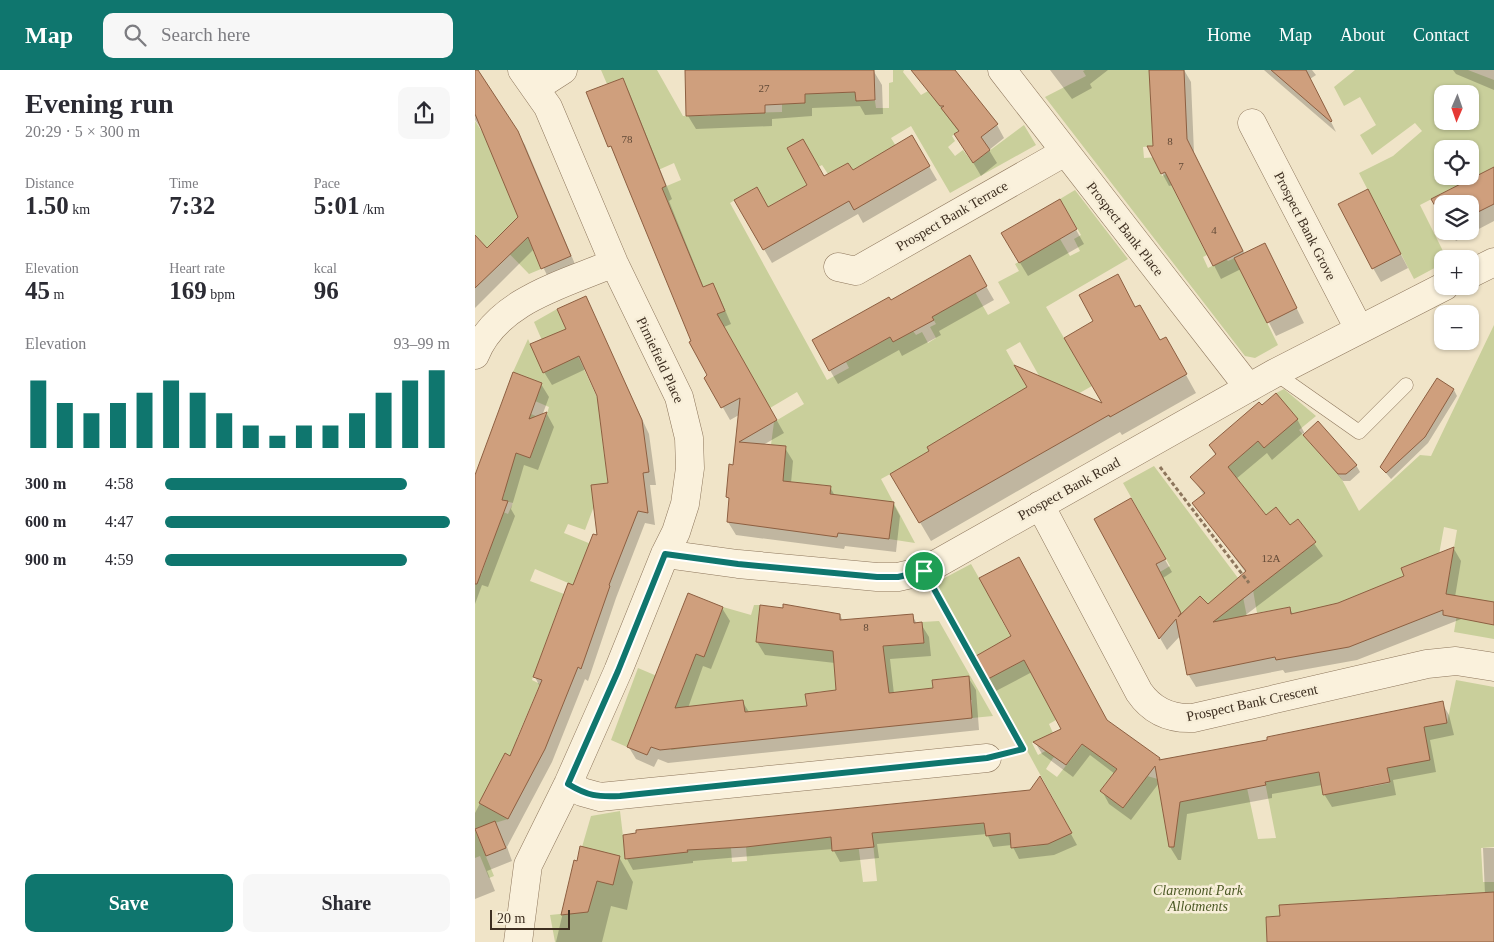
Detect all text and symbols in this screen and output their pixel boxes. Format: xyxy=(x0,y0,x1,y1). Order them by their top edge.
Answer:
search box xyxy=(103,13,453,58)
icon: search xyxy=(121,21,149,49)
text: Map xyxy=(25,22,73,48)
text: Search here xyxy=(161,24,250,45)
text: Home xyxy=(1207,25,1251,45)
text: Map xyxy=(1279,25,1312,45)
text: About xyxy=(1340,25,1385,45)
text: Contact xyxy=(1413,25,1469,45)
house number: 27 xyxy=(759,82,770,94)
north arrow xyxy=(1434,85,1479,130)
map controls xyxy=(1434,85,1479,350)
button: share xyxy=(398,87,450,139)
text: Evening run xyxy=(25,88,174,119)
text: 20:29 · 5 × 300 m xyxy=(25,123,140,140)
house number: 78 xyxy=(622,133,633,145)
house number: 8 xyxy=(1167,135,1173,147)
button: locate xyxy=(1434,140,1479,185)
house number: 7 xyxy=(1178,160,1184,172)
street label: Prospect Bank Grove xyxy=(1271,169,1339,283)
text: Distance xyxy=(25,176,74,191)
text: Time xyxy=(169,176,198,191)
text: Pace xyxy=(314,176,340,191)
street label: Prospect Bank Terrace xyxy=(894,178,1010,254)
street label: Prospect Bank Place xyxy=(1084,179,1166,279)
text: 1.50 xyxy=(25,192,69,219)
text: 7:32 xyxy=(169,192,215,219)
text: 5:01 xyxy=(314,192,359,219)
button: layers xyxy=(1434,195,1479,240)
text: km xyxy=(69,202,90,217)
text: /km xyxy=(359,202,385,217)
house number: 4 xyxy=(1211,224,1217,236)
button: + xyxy=(1434,250,1479,295)
text: Elevation xyxy=(25,261,79,276)
text: Heart rate xyxy=(169,261,225,276)
text: kcal xyxy=(314,261,337,276)
text: 45 xyxy=(25,277,50,304)
text: 169 xyxy=(169,277,207,304)
text: 96 xyxy=(314,277,339,304)
text: m xyxy=(50,287,64,302)
text: bpm xyxy=(207,287,235,302)
button: − xyxy=(1434,305,1479,350)
street label: Pirniefield Place xyxy=(634,315,686,405)
text: Elevation xyxy=(25,335,86,352)
text: 93–99 m xyxy=(394,335,450,352)
street label: Prospect Bank Road xyxy=(1015,455,1123,523)
text: 300 m xyxy=(25,475,66,492)
text: 4:58 xyxy=(105,475,133,492)
text: 600 m xyxy=(25,513,66,530)
text: 4:47 xyxy=(105,513,133,530)
pin xyxy=(903,550,945,592)
text: 900 m xyxy=(25,551,66,568)
text: 4:59 xyxy=(105,551,133,568)
house number: 12A xyxy=(1262,552,1281,564)
icon: arrive xyxy=(910,557,938,585)
house number: 8 xyxy=(863,621,869,633)
street label: Prospect Bank Crescent xyxy=(1185,682,1319,724)
button: Save xyxy=(25,874,233,932)
button: Share xyxy=(243,874,450,932)
park label: Claremont Park Allotments xyxy=(1153,883,1244,914)
scale bar xyxy=(490,907,570,930)
text: 20 m xyxy=(497,911,525,926)

